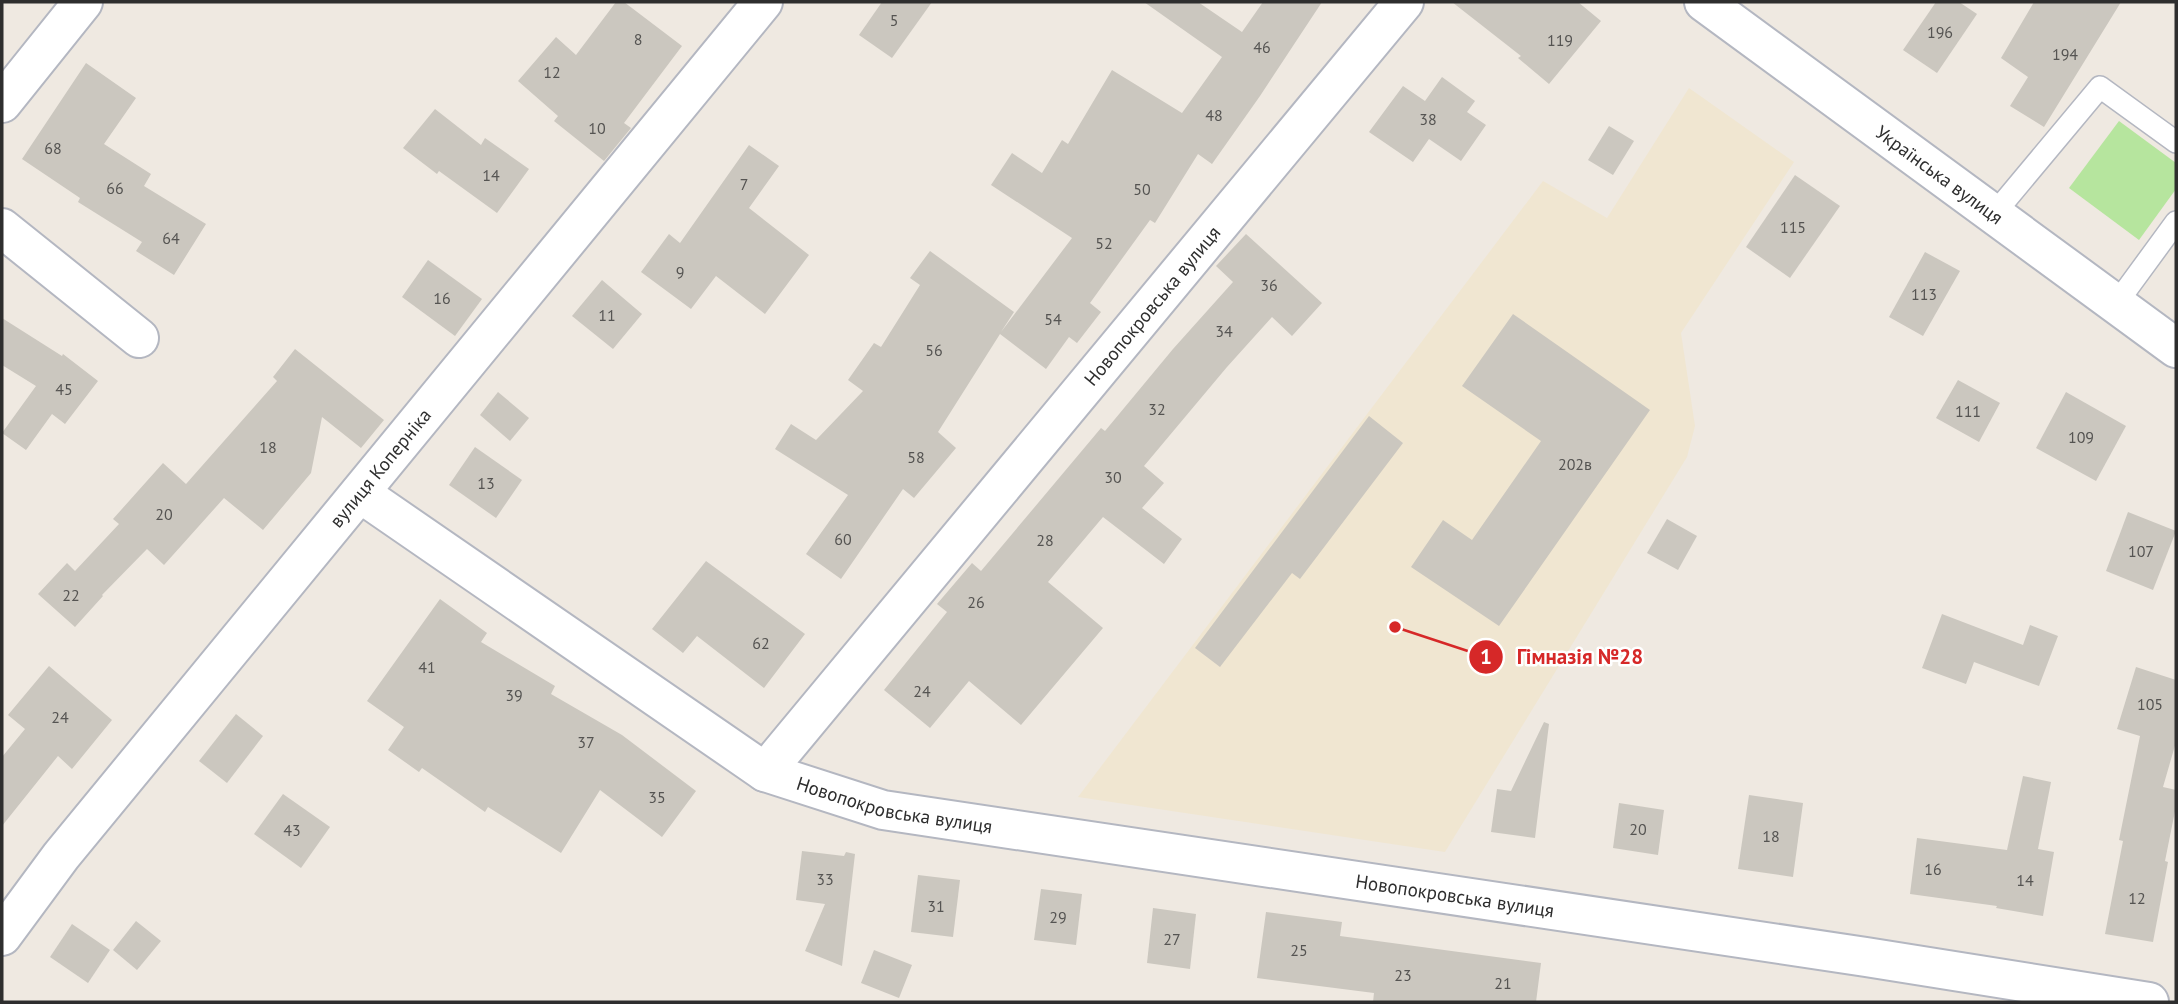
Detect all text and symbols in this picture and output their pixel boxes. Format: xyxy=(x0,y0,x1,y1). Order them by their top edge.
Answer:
house number: 5 xyxy=(890,10,898,30)
house number: 196 xyxy=(1927,22,1953,42)
house number: 8 xyxy=(634,29,642,49)
house number: 119 xyxy=(1547,30,1573,50)
house number: 46 xyxy=(1253,37,1271,57)
house number: 194 xyxy=(2052,44,2078,64)
house number: 12 xyxy=(543,62,561,82)
house number: 48 xyxy=(1205,105,1223,125)
house number: 38 xyxy=(1419,109,1437,129)
house number: 10 xyxy=(588,118,606,138)
street label: Українська вулиця xyxy=(1871,120,2008,229)
house number: 68 xyxy=(44,138,62,158)
house number: 14 xyxy=(482,165,500,185)
house number: 7 xyxy=(740,174,748,194)
house number: 66 xyxy=(106,178,124,198)
house number: 50 xyxy=(1133,179,1151,199)
house number: 115 xyxy=(1780,217,1806,237)
street label: Новопокровська вулиця xyxy=(1079,221,1225,390)
house number: 64 xyxy=(162,228,180,248)
house number: 52 xyxy=(1095,233,1113,253)
house number: 9 xyxy=(676,262,684,282)
house number: 36 xyxy=(1260,275,1278,295)
house number: 113 xyxy=(1911,284,1937,304)
house number: 16 xyxy=(433,288,451,308)
house number: 11 xyxy=(598,305,616,325)
house number: 54 xyxy=(1044,309,1062,329)
house number: 34 xyxy=(1215,321,1233,341)
house number: 56 xyxy=(925,340,943,360)
house number: 45 xyxy=(55,379,73,399)
house number: 32 xyxy=(1148,399,1166,419)
house number: 111 xyxy=(1955,401,1981,421)
street label: вулиця Коперніка xyxy=(324,403,436,532)
house number: 109 xyxy=(2068,427,2094,447)
house number: 18 xyxy=(259,437,277,457)
house number: 58 xyxy=(907,447,925,467)
house number: 202в xyxy=(1558,454,1592,474)
house number: 30 xyxy=(1104,467,1122,487)
house number: 13 xyxy=(477,473,495,493)
house number: 20 xyxy=(155,504,173,524)
house number: 60 xyxy=(834,529,852,549)
house number: 28 xyxy=(1036,530,1054,550)
house number: 107 xyxy=(2128,541,2154,561)
house number: 22 xyxy=(62,585,80,605)
house number: 26 xyxy=(967,592,985,612)
house number: 62 xyxy=(752,633,770,653)
callout: Гімназія №28 xyxy=(1468,636,1658,678)
text: 1 xyxy=(1480,643,1492,670)
text: Гімназія №28 xyxy=(1517,643,1643,670)
house number: 41 xyxy=(418,657,436,677)
house number: 24 xyxy=(913,681,931,701)
house number: 39 xyxy=(505,685,523,705)
house number: 105 xyxy=(2137,694,2163,714)
house number: 24 xyxy=(51,707,69,727)
house number: 37 xyxy=(577,732,595,752)
street label: Новопокровська вулиця xyxy=(794,771,994,838)
house number: 35 xyxy=(648,787,666,807)
house number: 20 xyxy=(1629,819,1647,839)
house number: 43 xyxy=(283,820,301,840)
house number: 18 xyxy=(1762,826,1780,846)
house number: 16 xyxy=(1924,859,1942,879)
house number: 33 xyxy=(816,869,834,889)
street label: Новопокровська вулиця xyxy=(1354,869,1556,922)
house number: 14 xyxy=(2016,870,2034,890)
house number: 12 xyxy=(2128,888,2146,908)
house number: 31 xyxy=(927,896,945,916)
house number: 29 xyxy=(1049,907,1067,927)
house number: 27 xyxy=(1163,929,1181,949)
house number: 25 xyxy=(1290,940,1308,960)
house number: 23 xyxy=(1394,965,1412,985)
house number: 21 xyxy=(1494,973,1512,993)

